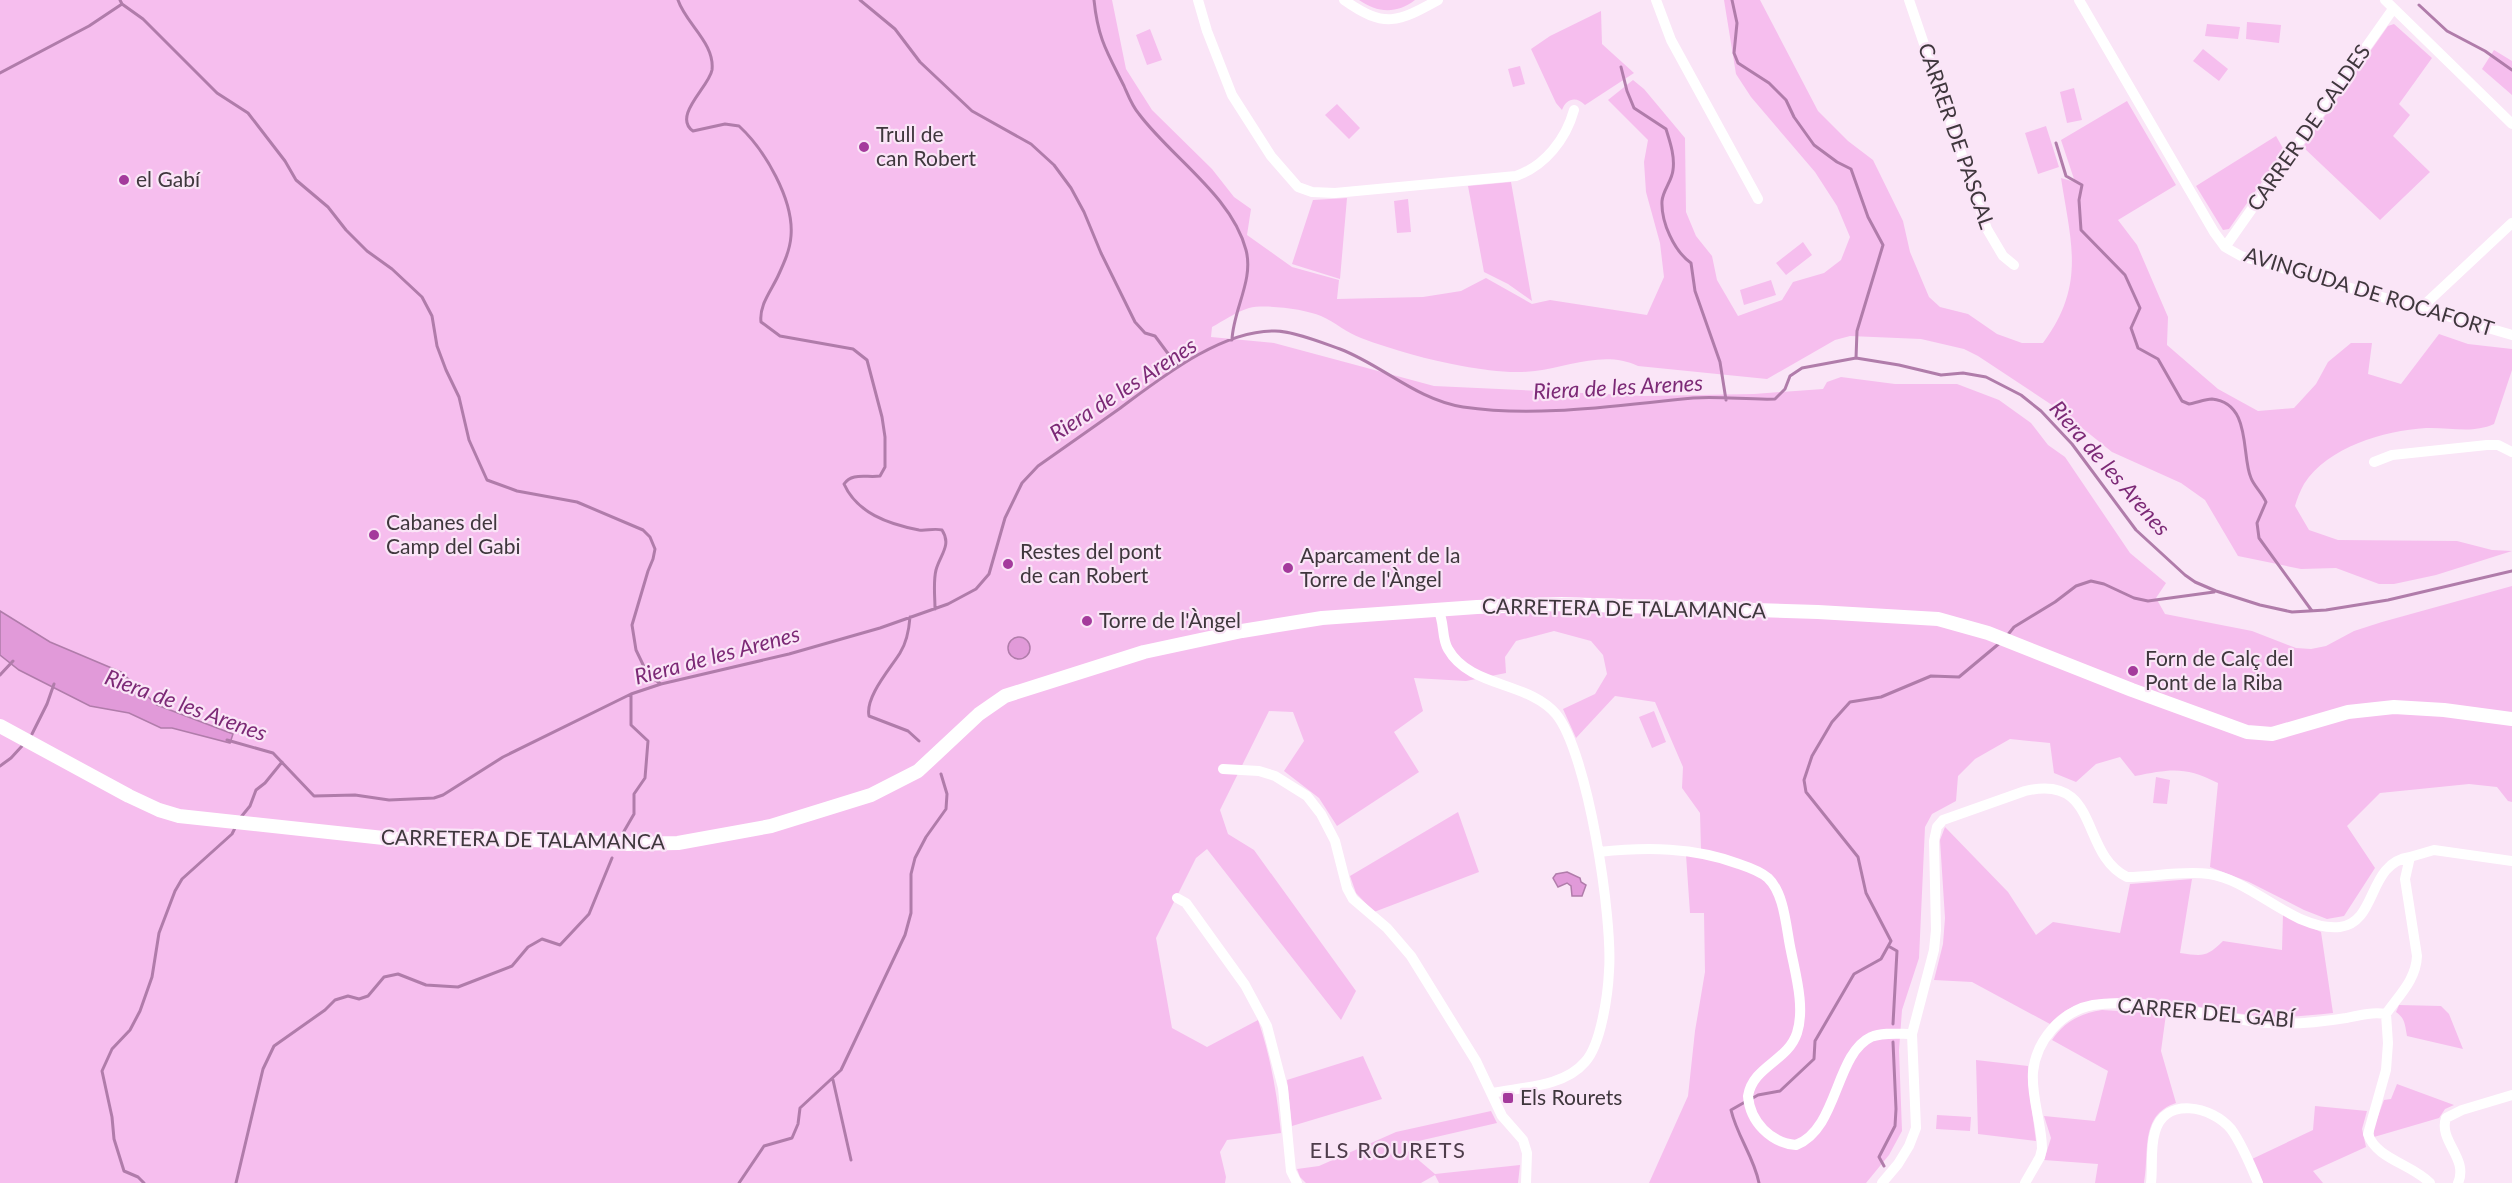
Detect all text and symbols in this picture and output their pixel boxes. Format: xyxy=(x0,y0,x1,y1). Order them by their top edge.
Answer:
street label: CARRER DE PASCAL xyxy=(1914,39,2001,232)
street label: CARRER DE CALDES xyxy=(2241,39,2375,215)
place label: Trull de can Robert xyxy=(876,121,976,170)
marker: Trull de can Robert xyxy=(857,140,871,154)
place label: el Gabí xyxy=(136,166,201,191)
marker: el Gabí xyxy=(117,173,131,187)
street label: AVINGUDA DE ROCAFORT xyxy=(2242,241,2498,341)
water label: Riera de les Arenes xyxy=(1044,331,1202,446)
water label: Riera de les Arenes xyxy=(1532,369,1704,404)
water label: Riera de les Arenes xyxy=(2044,395,2177,541)
place label: Cabanes del Camp del Gabi xyxy=(386,509,521,558)
marker: Cabanes del Camp del Gabi xyxy=(367,528,381,542)
place label: Restes del pont de can Robert xyxy=(1020,538,1162,587)
place label: Aparcament de la Torre de l'Àngel xyxy=(1300,542,1461,591)
marker: Restes del pont de can Robert xyxy=(1001,557,1015,571)
marker: Aparcament de la Torre de l'Àngel xyxy=(1281,561,1295,575)
street label: CARRETERA DE TALAMANCA xyxy=(1482,593,1767,622)
place label: Torre de l'Àngel xyxy=(1099,607,1241,632)
marker: Torre de l'Àngel xyxy=(1080,614,1094,628)
water label: Riera de les Arenes xyxy=(631,619,803,690)
place label: Forn de Calç del Pont de la Riba xyxy=(2145,645,2293,694)
water label: Riera de les Arenes xyxy=(102,663,271,746)
marker: Forn de Calç del Pont de la Riba xyxy=(2126,664,2140,678)
street label: CARRETERA DE TALAMANCA xyxy=(381,824,666,853)
street label: CARRER DEL GABÍ xyxy=(2117,991,2297,1032)
place label: Els Rourets xyxy=(1520,1084,1622,1109)
marker: Els Rourets xyxy=(1501,1091,1515,1105)
district label: ELS ROURETS xyxy=(1310,1136,1466,1163)

